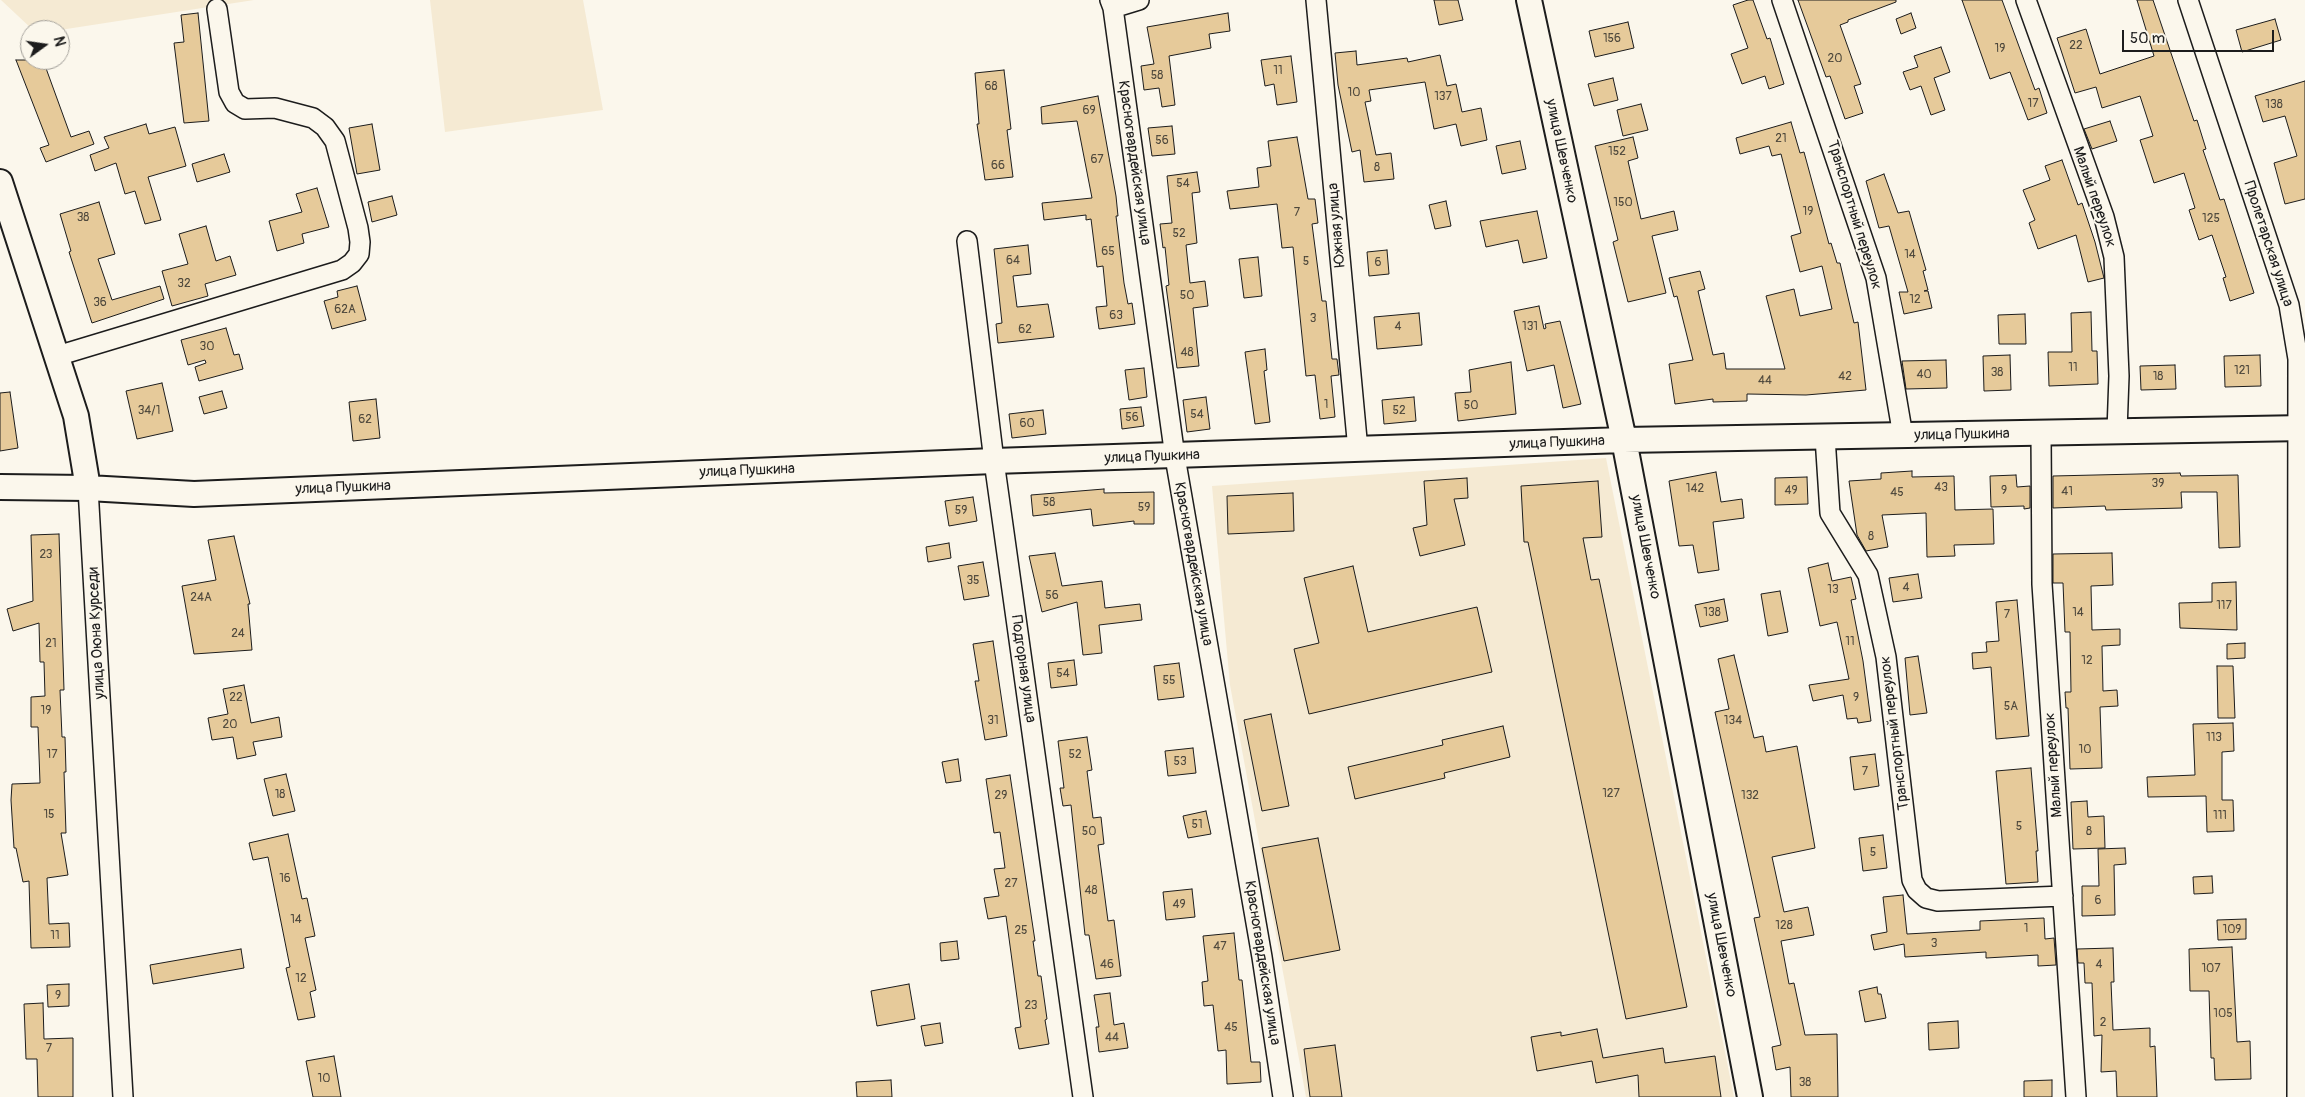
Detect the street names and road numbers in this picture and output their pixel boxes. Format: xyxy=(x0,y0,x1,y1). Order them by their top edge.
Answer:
street label: Красногвардейская улица xyxy=(1114,80,1154,246)
street label: улица Шевченко xyxy=(1541,97,1581,205)
street label: Транспортный переулок xyxy=(1823,138,1885,292)
street label: Малый переулок xyxy=(2068,144,2120,250)
street label: Пролетарская улица xyxy=(2239,179,2297,309)
street label: Южная улица xyxy=(1324,182,1350,268)
street label: улица Пушкина xyxy=(1914,425,2010,445)
street label: улица Пушкина xyxy=(1509,432,1605,454)
street label: улица Пушкина xyxy=(1104,446,1200,468)
street label: улица Пушкина xyxy=(699,460,795,482)
street label: улица Пушкина xyxy=(295,477,391,499)
street label: Красногвардейская улица xyxy=(1170,481,1216,647)
street label: улица Шевченко xyxy=(1626,493,1664,601)
street label: улица Оюна Курседи xyxy=(85,566,109,700)
street label: Подгорная улица xyxy=(1007,614,1039,724)
street label: Транспортный переулок xyxy=(1877,655,1913,811)
street label: Малый переулок xyxy=(2041,712,2067,818)
street label: Красногвардейская улица xyxy=(1240,880,1284,1046)
street label: улица Шевченко xyxy=(1702,891,1740,999)

